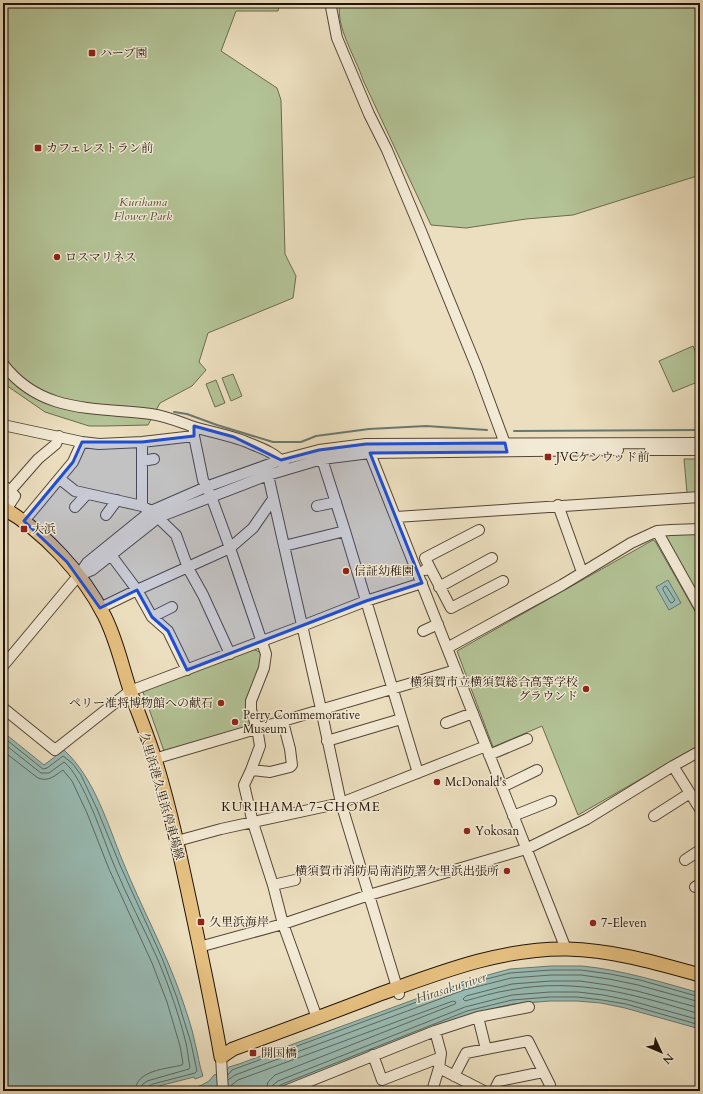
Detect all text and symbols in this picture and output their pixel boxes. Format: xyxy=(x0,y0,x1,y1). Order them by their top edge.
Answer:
place label: ハーブ園 xyxy=(100,45,147,61)
marker: ハーブ園 xyxy=(87,48,97,58)
place label: カフェレストラン前 xyxy=(46,140,153,156)
marker: カフェレストラン前 xyxy=(33,143,43,153)
park label: Kurihama Flower Park xyxy=(114,194,172,224)
place label: ロスマリネス xyxy=(65,249,137,265)
marker: ロスマリネス xyxy=(52,252,62,262)
place label: JVCケンウッド前 xyxy=(554,449,649,465)
marker: JVCケンウッド前 xyxy=(543,452,553,462)
place label: 大浜 xyxy=(32,521,56,537)
marker: 大浜 xyxy=(19,524,29,534)
place label: 信証幼稚園 xyxy=(354,563,414,579)
marker: 信証幼稚園 xyxy=(341,566,351,576)
place label: 横須賀市立横須賀総合高等学校 グラウンド xyxy=(410,674,578,704)
marker: 横須賀市立横須賀総合高等学校 グラウンド xyxy=(581,684,591,694)
place label: ペリー准将博物館への献石 xyxy=(69,695,213,711)
marker: ペリー准将博物館への献石 xyxy=(216,698,226,708)
place label: Perry Commemorative Museum xyxy=(243,707,360,737)
marker: Perry Commemorative Museum xyxy=(230,717,240,727)
street label: 久里浜港久里浜停車場線 xyxy=(136,730,188,862)
place label: McDonald's xyxy=(445,774,506,790)
marker: McDonald's xyxy=(432,777,442,787)
district label: KURIHAMA 7-CHOME xyxy=(221,798,381,816)
place label: Yokosan xyxy=(475,823,520,839)
marker: Yokosan xyxy=(462,826,472,836)
place label: 横須賀市消防局南消防署久里浜出張所 xyxy=(295,863,499,879)
marker: 横須賀市消防局南消防署久里浜出張所 xyxy=(502,866,512,876)
place label: 久里浜海岸 xyxy=(209,914,269,930)
place label: 7-Eleven xyxy=(601,915,647,931)
marker: 久里浜海岸 xyxy=(196,917,206,927)
marker: 7-Eleven xyxy=(588,918,598,928)
water label: Hirasaku river xyxy=(413,968,489,1008)
north arrow xyxy=(641,1032,681,1072)
place label: 開国橋 xyxy=(261,1045,297,1061)
marker: 開国橋 xyxy=(248,1048,258,1058)
text: N xyxy=(659,1050,677,1068)

